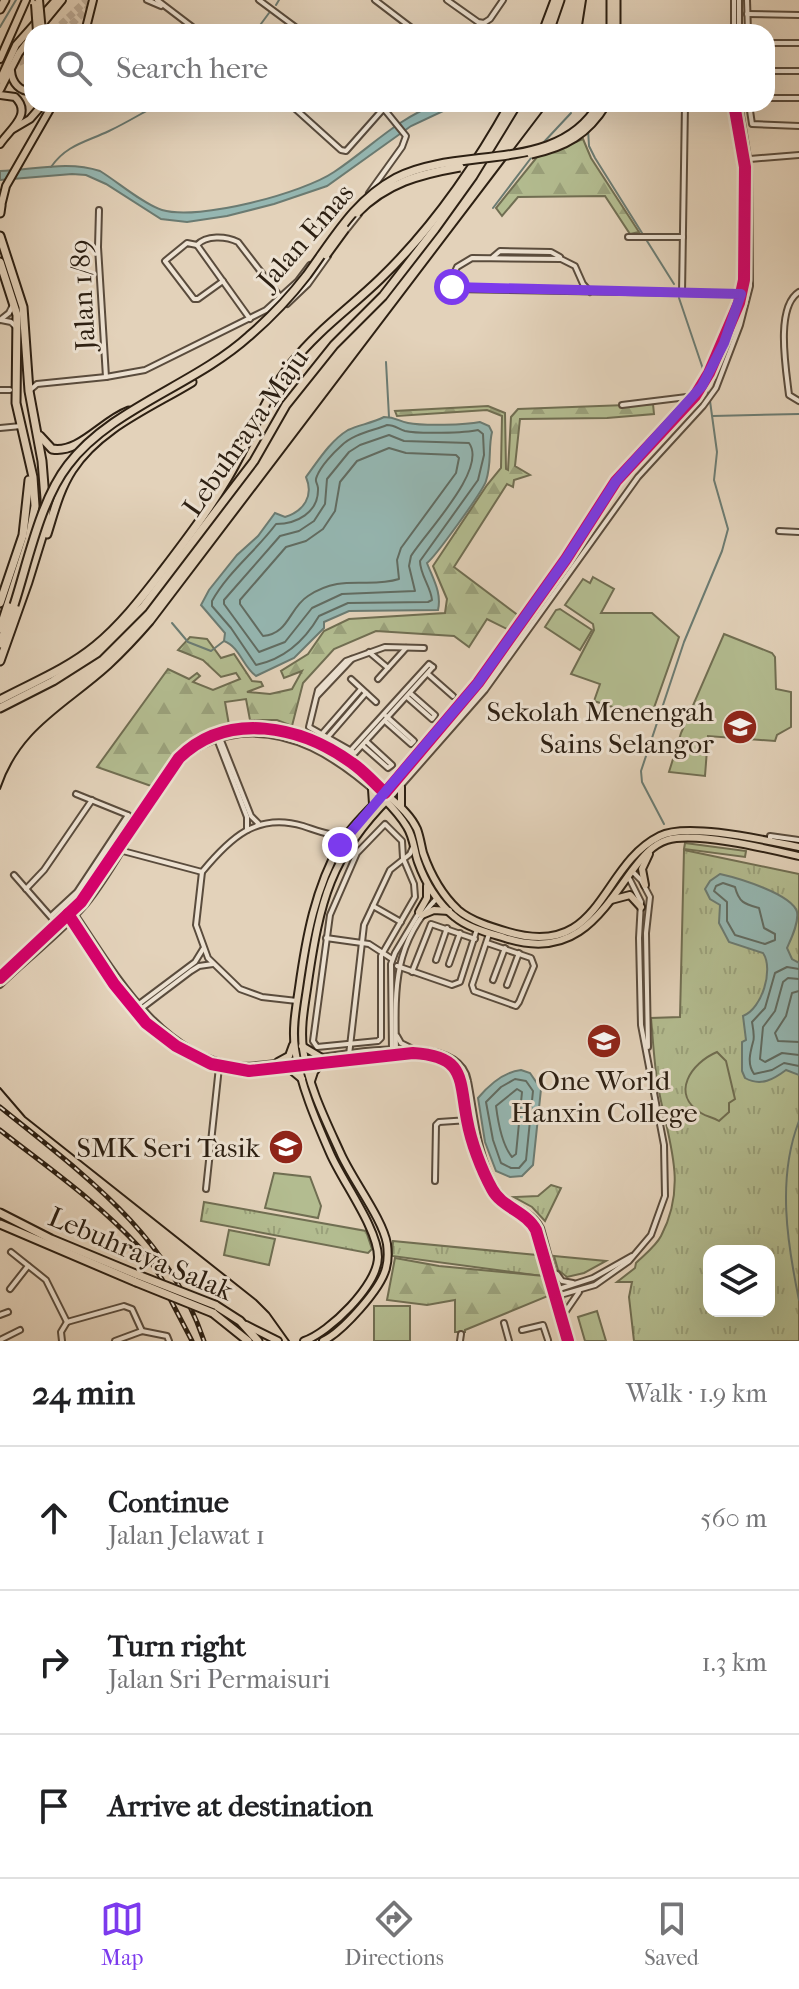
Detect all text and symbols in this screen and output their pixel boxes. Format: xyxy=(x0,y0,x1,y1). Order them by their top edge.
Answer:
search box xyxy=(24,24,775,112)
icon: search xyxy=(52,46,96,90)
text: Search here xyxy=(116,51,268,86)
street label: Jalan Emas xyxy=(249,177,360,298)
street label: Jalan 1/89 xyxy=(63,238,102,353)
route start xyxy=(434,269,470,305)
street label: Lebuhraya Maju xyxy=(176,342,315,522)
place label: Sekolah Menengah Sains Selangor xyxy=(486,695,714,760)
school or university icon: Sekolah Menengah Sains Selangor xyxy=(721,708,759,746)
route end xyxy=(322,827,358,863)
school or university icon: One World Hanxin College xyxy=(585,1022,623,1060)
place label: One World Hanxin College xyxy=(510,1064,698,1129)
school or university icon: SMK Seri Tasik xyxy=(267,1128,305,1166)
place label: SMK Seri Tasik xyxy=(77,1131,261,1164)
street label: Lebuhraya Salak xyxy=(44,1200,239,1307)
map controls xyxy=(703,1245,775,1317)
button: layers xyxy=(703,1245,775,1317)
text: 24 min xyxy=(32,1373,135,1413)
text: Walk · 1.9 km xyxy=(626,1378,767,1409)
text: Continue xyxy=(108,1485,229,1520)
icon: ahead xyxy=(32,1496,76,1540)
text: 560 m xyxy=(700,1503,767,1534)
text: Jalan Jelawat 1 xyxy=(108,1520,265,1551)
text: Turn right xyxy=(108,1629,246,1664)
icon: right xyxy=(32,1640,76,1684)
text: 1.3 km xyxy=(701,1647,767,1678)
text: Jalan Sri Permaisuri xyxy=(108,1664,330,1695)
icon: arrive xyxy=(32,1784,76,1828)
text: Arrive at destination xyxy=(108,1789,373,1824)
tab: Map xyxy=(100,1897,144,1971)
tab: Directions xyxy=(345,1897,444,1971)
tab: Saved xyxy=(644,1897,699,1971)

